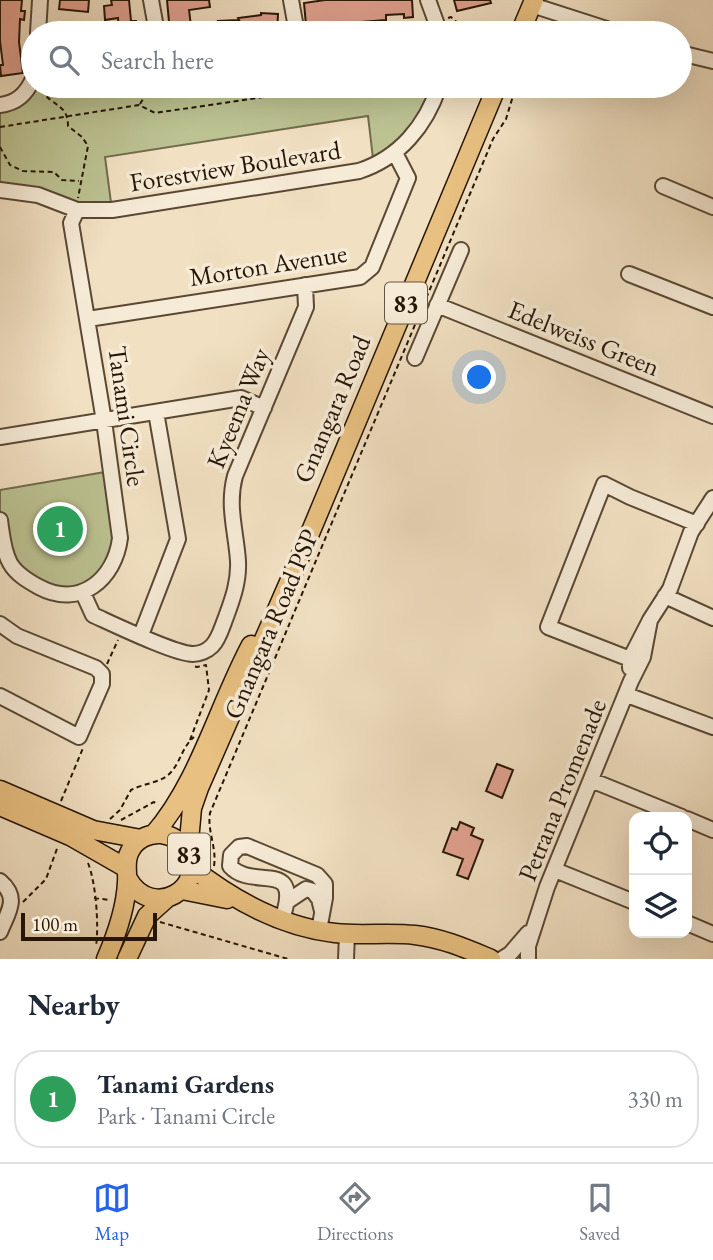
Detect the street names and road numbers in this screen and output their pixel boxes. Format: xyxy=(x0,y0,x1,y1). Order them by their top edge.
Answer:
street label: Forestview Boulevard xyxy=(127,132,344,199)
street label: Morton Avenue xyxy=(187,236,349,294)
road number: 83 xyxy=(385,282,427,324)
street label: Edelweiss Green xyxy=(503,292,665,384)
street label: Gnangara Road xyxy=(286,329,379,488)
street label: Kyeema Way xyxy=(198,342,278,473)
street label: Tanami Circle xyxy=(100,344,154,488)
street label: Gnangara Road PSP xyxy=(216,524,326,724)
street label: Petrana Promenade xyxy=(510,694,614,886)
road number: 83 xyxy=(168,834,210,874)

